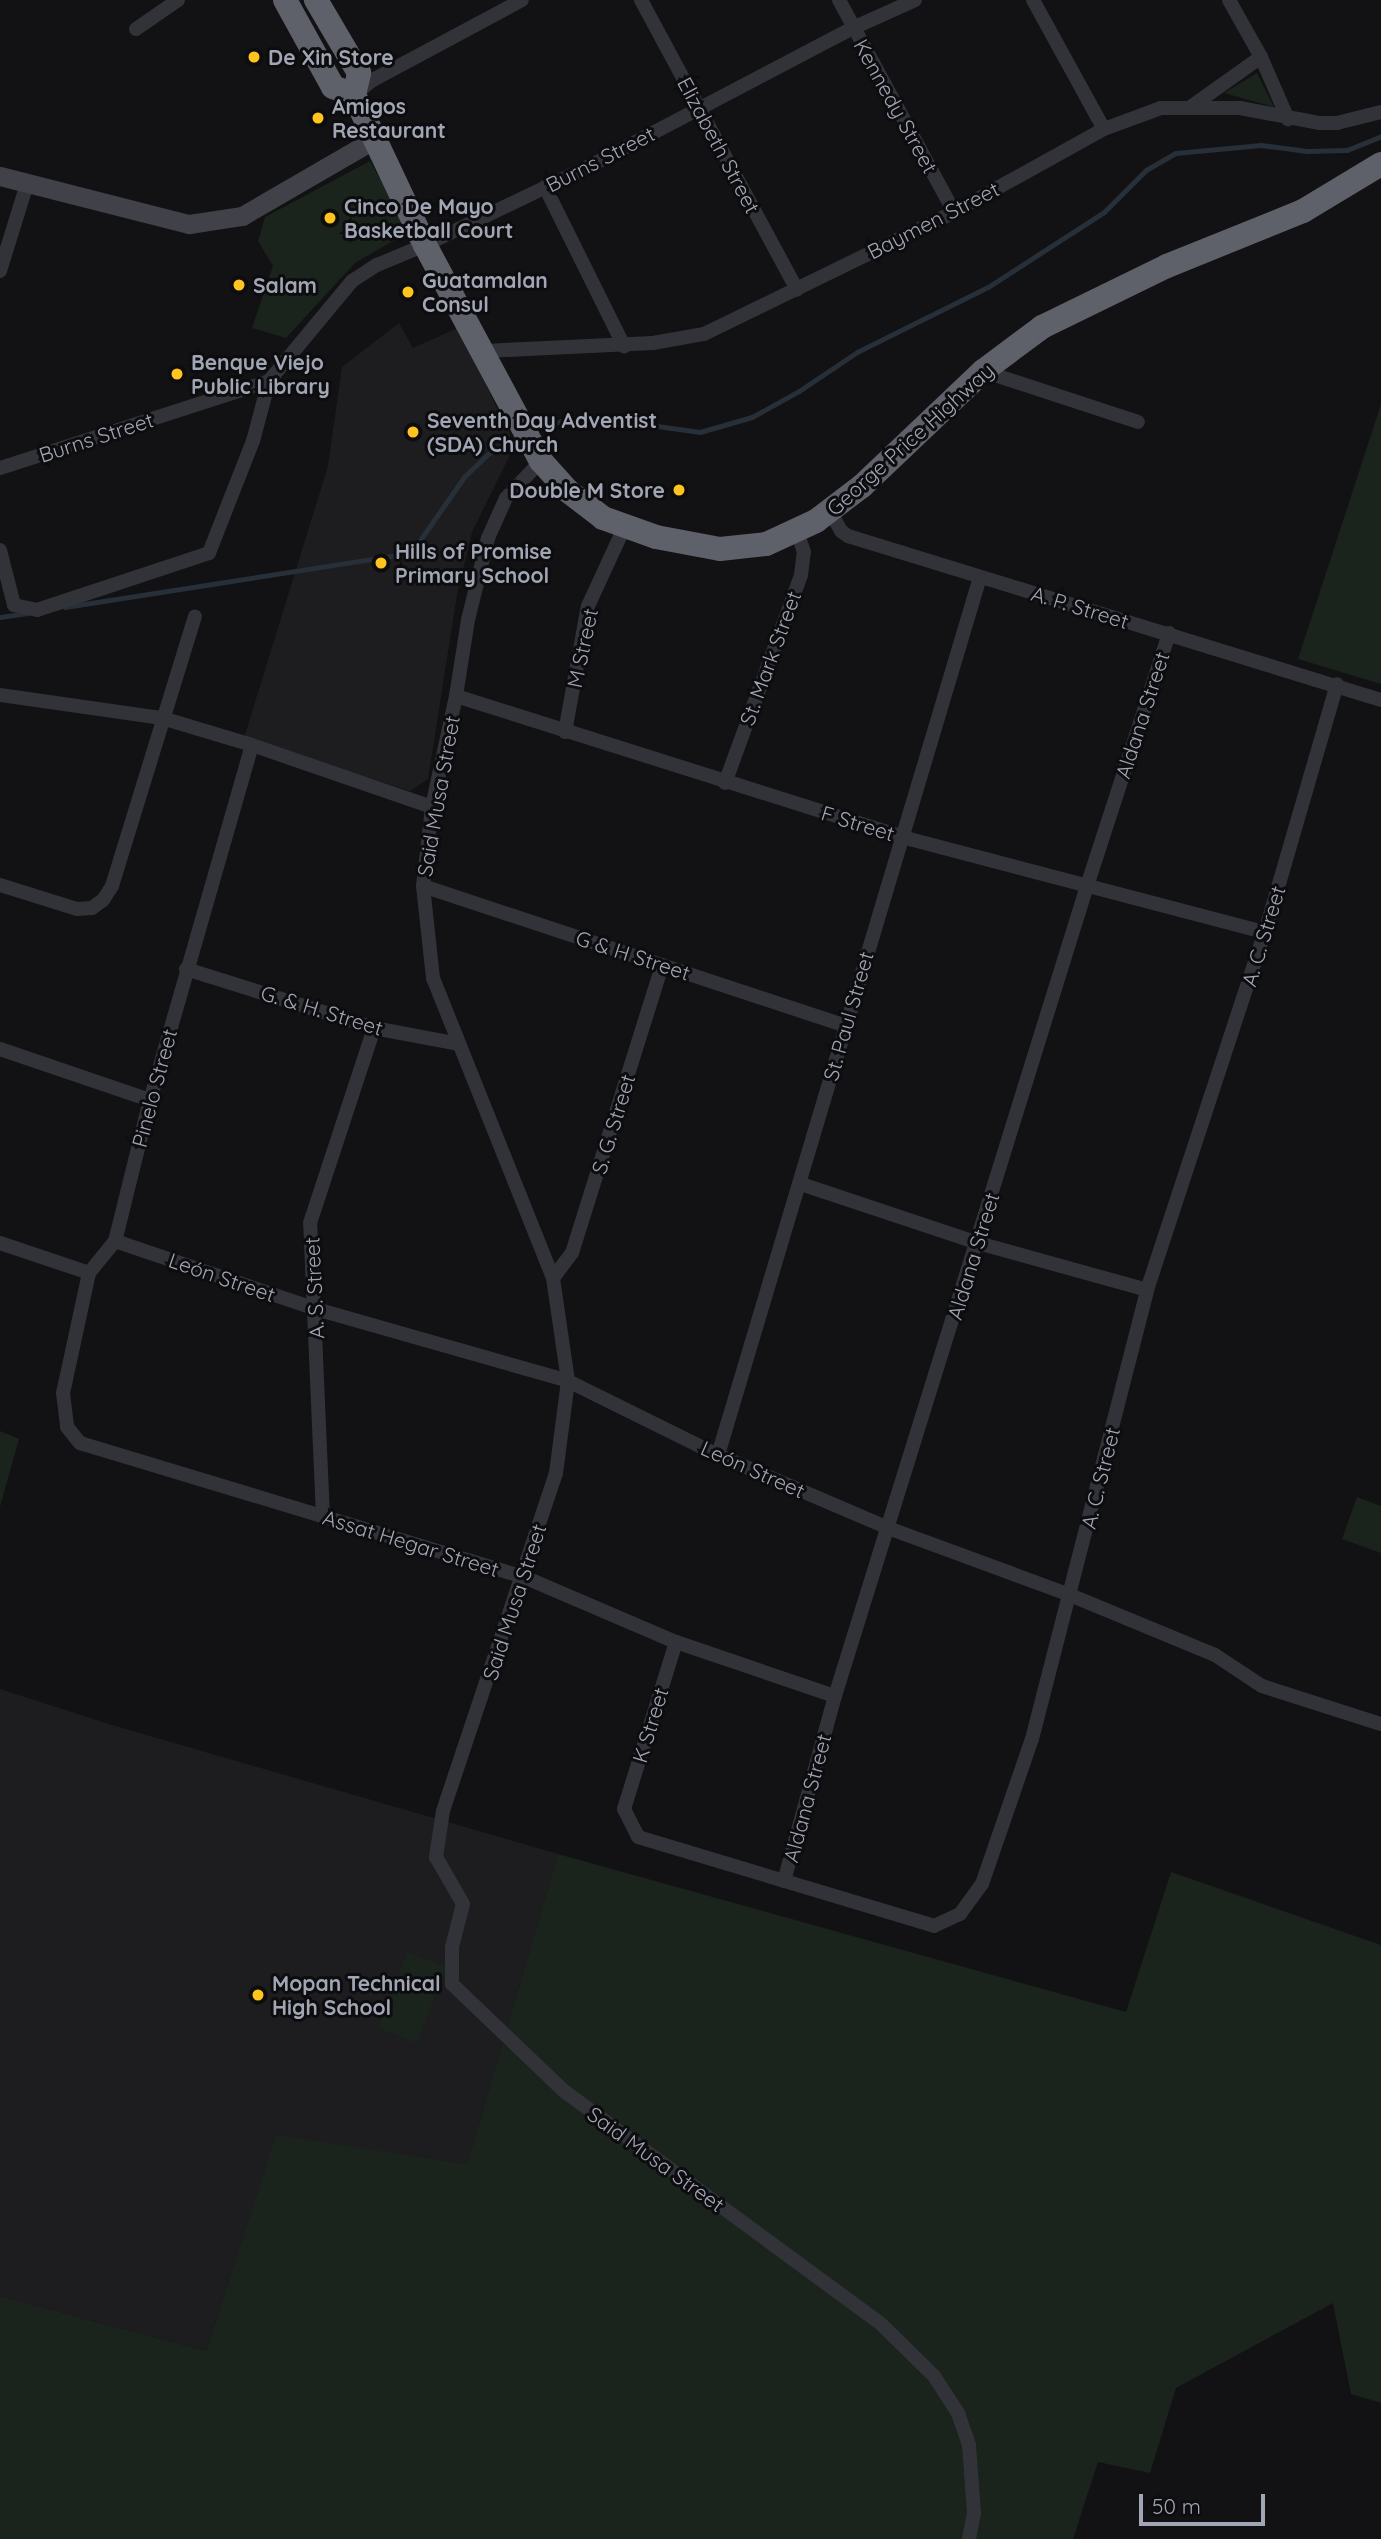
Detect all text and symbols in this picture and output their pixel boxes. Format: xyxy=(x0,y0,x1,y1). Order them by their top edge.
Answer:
street label: Kennedy Street xyxy=(849,35,943,177)
place label: De Xin Store xyxy=(268,44,394,70)
marker: De Xin Store xyxy=(246,49,262,65)
street label: Elizabeth Street xyxy=(672,73,766,217)
place label: Amigos Restaurant xyxy=(332,93,446,143)
marker: Amigos Restaurant xyxy=(310,110,326,126)
street label: Burns Street xyxy=(541,121,659,197)
street label: Baymen Street xyxy=(863,176,1003,264)
place label: Cinco De Mayo Basketball Court xyxy=(344,193,513,243)
marker: Cinco De Mayo Basketball Court xyxy=(322,210,338,226)
place label: Guatamalan Consul xyxy=(422,267,548,317)
place label: Salam xyxy=(253,272,317,298)
marker: Salam xyxy=(231,277,247,293)
marker: Guatamalan Consul xyxy=(400,284,416,300)
place label: Benque Viejo Public Library xyxy=(191,349,330,399)
street label: George Price Highway xyxy=(821,357,999,521)
marker: Benque Viejo Public Library xyxy=(169,366,185,382)
street label: Burns Street xyxy=(36,407,156,467)
place label: Seventh Day Adventist (SDA) Church xyxy=(427,407,657,457)
marker: Seventh Day Adventist (SDA) Church xyxy=(405,424,421,440)
place label: Double M Store xyxy=(509,477,665,503)
marker: Double M Store xyxy=(671,482,687,498)
place label: Hills of Promise Primary School xyxy=(395,538,552,588)
marker: Hills of Promise Primary School xyxy=(373,555,389,571)
street label: A. P. Street xyxy=(1028,580,1132,634)
street label: St. Mark Street xyxy=(734,587,806,729)
street label: M Street xyxy=(561,606,603,690)
street label: Aldana Street xyxy=(1110,649,1174,781)
street label: Said Musa Street xyxy=(411,714,465,878)
street label: F Street xyxy=(818,800,898,846)
street label: A. C. Street xyxy=(1236,883,1290,989)
street label: G & H Street xyxy=(573,925,693,985)
street label: St. Paul Street xyxy=(818,948,878,1084)
street label: G. & H. Street xyxy=(258,980,386,1040)
street label: Pinelo Street xyxy=(126,1026,182,1150)
street label: S. G. Street xyxy=(586,1071,640,1177)
street label: Aldana Street xyxy=(942,1189,1004,1323)
street label: A. S. Street xyxy=(299,1236,329,1340)
street label: León Street xyxy=(165,1247,279,1307)
street label: A. C. Street xyxy=(1075,1425,1125,1531)
street label: León Street xyxy=(697,1435,809,1503)
street label: Assat Hegar Street xyxy=(320,1504,502,1582)
street label: Said Musa Street xyxy=(477,1521,551,1683)
street label: K Street xyxy=(627,1684,673,1766)
street label: Aldana Street xyxy=(778,1731,836,1865)
place label: Mopan Technical High School xyxy=(272,1970,441,2020)
marker: Mopan Technical High School xyxy=(250,1987,266,2003)
street label: Said Musa Street xyxy=(583,2101,729,2217)
scale bar xyxy=(1143,2480,1269,2524)
text: 50 m xyxy=(1152,2493,1201,2519)

